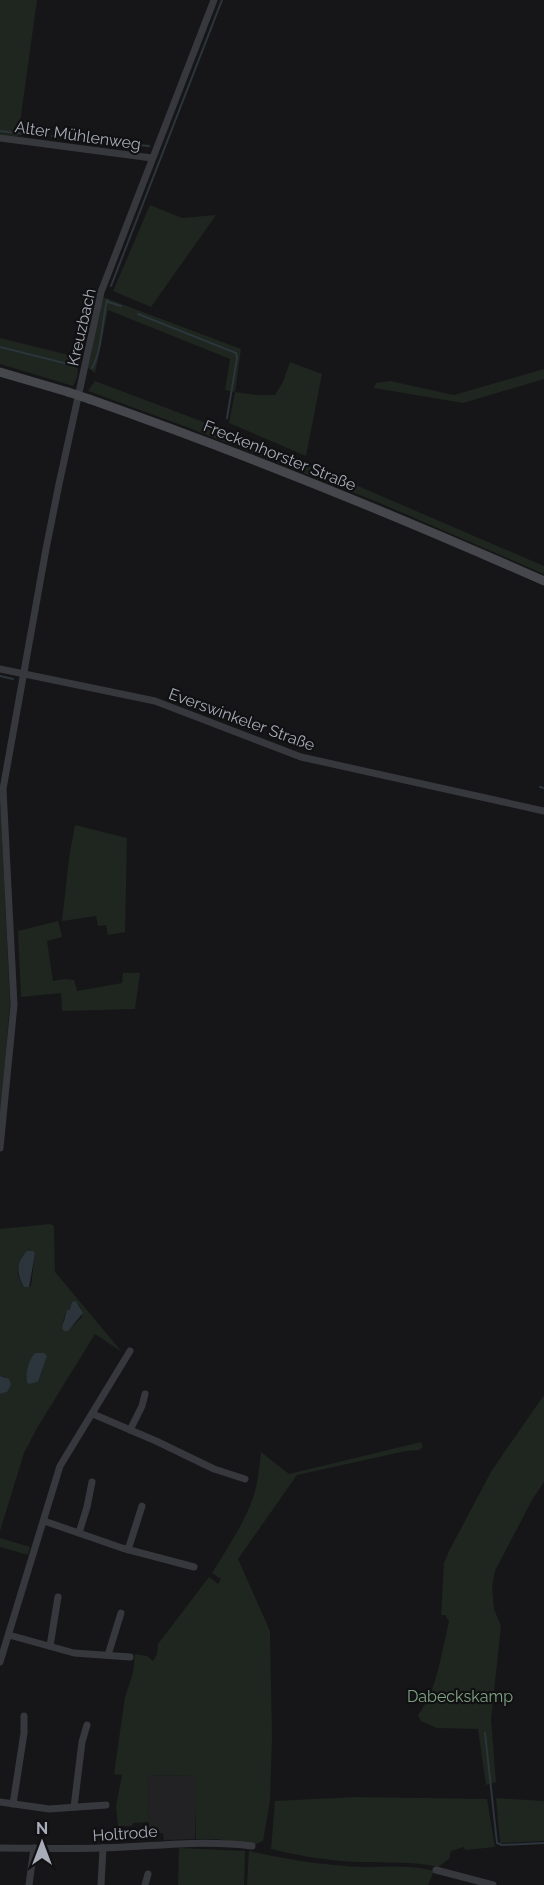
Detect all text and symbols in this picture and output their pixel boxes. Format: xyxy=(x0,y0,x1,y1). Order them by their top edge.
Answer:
street label: Alter Mühlenweg xyxy=(14,117,142,154)
street label: Kreuzbach xyxy=(63,286,100,368)
street label: Freckenhorster Straße xyxy=(201,416,359,495)
street label: Everswinkeler Straße xyxy=(166,684,317,755)
park label: Dabeckskamp xyxy=(407,1687,513,1706)
north arrow xyxy=(12,1813,72,1873)
text: N xyxy=(36,1819,48,1838)
street label: Holtrode xyxy=(92,1822,158,1845)

